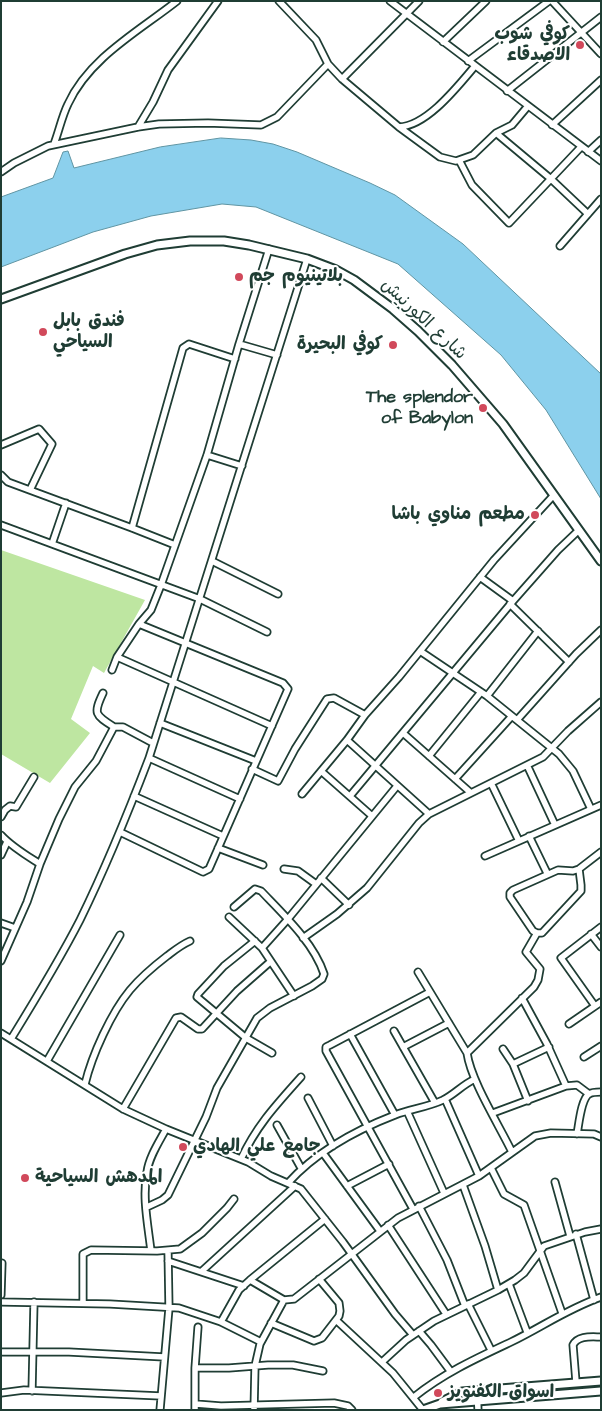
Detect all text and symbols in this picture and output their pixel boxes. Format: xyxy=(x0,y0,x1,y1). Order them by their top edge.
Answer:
place label: كوفي شوب الاصدقاء xyxy=(495,24,570,66)
marker: كوفي شوب الاصدقاء xyxy=(574,39,586,51)
place label: بلاتينيوم جم xyxy=(249,266,343,288)
marker: بلاتينيوم جم xyxy=(233,271,245,283)
street label: شارع الكورنيش xyxy=(376,275,470,365)
place label: فندق بابل السياحي xyxy=(53,311,125,354)
marker: فندق بابل السياحي xyxy=(37,326,49,338)
place label: كوفي البحيرة xyxy=(297,334,383,356)
marker: كوفي البحيرة xyxy=(387,339,399,351)
place label: The splendor of Babylon xyxy=(366,387,473,429)
marker: The splendor of Babylon xyxy=(477,402,489,414)
place label: مطعم مناوي باشا xyxy=(392,504,525,526)
marker: مطعم مناوي باشا xyxy=(529,509,541,521)
place label: جامع علي الهادي xyxy=(193,1136,321,1158)
marker: جامع علي الهادي xyxy=(177,1141,189,1153)
place label: المدهش السياحية xyxy=(35,1167,162,1189)
marker: المدهش السياحية xyxy=(19,1172,31,1184)
place label: اسواق الكفنويز xyxy=(448,1382,554,1404)
marker: اسواق الكفنويز xyxy=(432,1387,444,1399)

